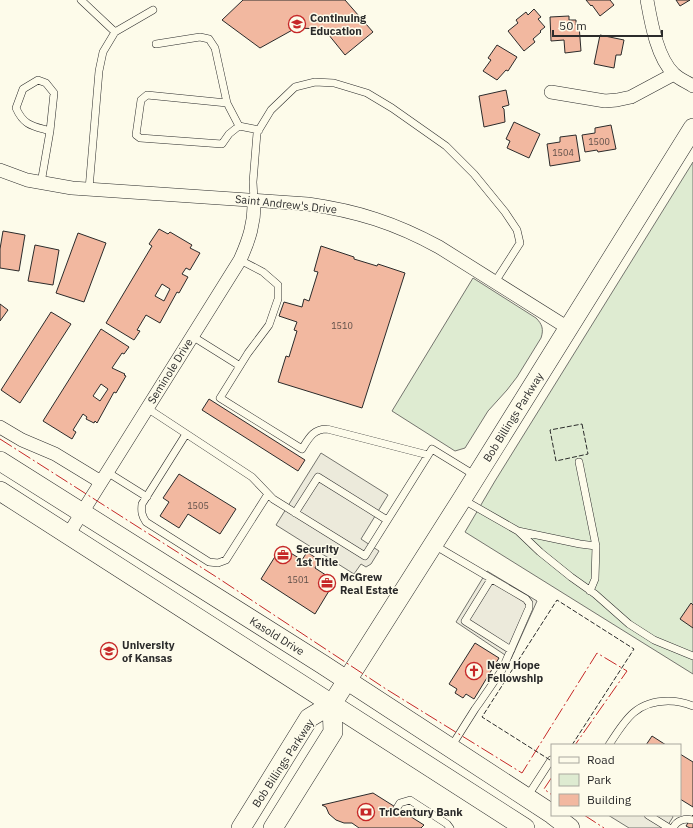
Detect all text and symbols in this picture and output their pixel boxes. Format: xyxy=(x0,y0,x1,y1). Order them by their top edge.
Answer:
place label: Continuing Education xyxy=(310,11,367,38)
scale bar xyxy=(553,12,662,38)
school or university icon: Continuing Education xyxy=(287,14,307,34)
text: 50 m xyxy=(559,18,587,33)
house number: 1500 xyxy=(588,136,610,147)
house number: 1504 xyxy=(552,147,574,158)
street label: Saint Andrew's Drive xyxy=(234,192,338,216)
house number: 1510 xyxy=(331,320,353,331)
street label: Seminole Drive xyxy=(144,336,196,406)
street label: Bob Billings Parkway xyxy=(480,369,546,464)
house number: 1505 xyxy=(187,500,209,511)
place label: Security 1st Title xyxy=(296,542,339,569)
office icon: Security 1st Title xyxy=(273,545,293,565)
place label: McGrew Real Estate xyxy=(340,570,399,597)
office icon: McGrew Real Estate xyxy=(317,573,337,593)
house number: 1501 xyxy=(287,574,309,585)
street label: Kasold Drive xyxy=(247,614,307,658)
place label: University of Kansas xyxy=(122,638,175,665)
school or university icon: University of Kansas xyxy=(99,641,119,661)
place label: New Hope Fellowship xyxy=(487,658,543,685)
church icon: New Hope Fellowship xyxy=(464,661,484,681)
street label: Bob Billings Parkway xyxy=(249,716,317,810)
legend xyxy=(551,744,681,816)
text: Road xyxy=(587,752,615,767)
text: Park xyxy=(587,772,612,787)
text: Building xyxy=(587,792,632,807)
bank icon: TriCentury Bank xyxy=(356,802,376,822)
place label: TriCentury Bank xyxy=(379,805,463,819)

